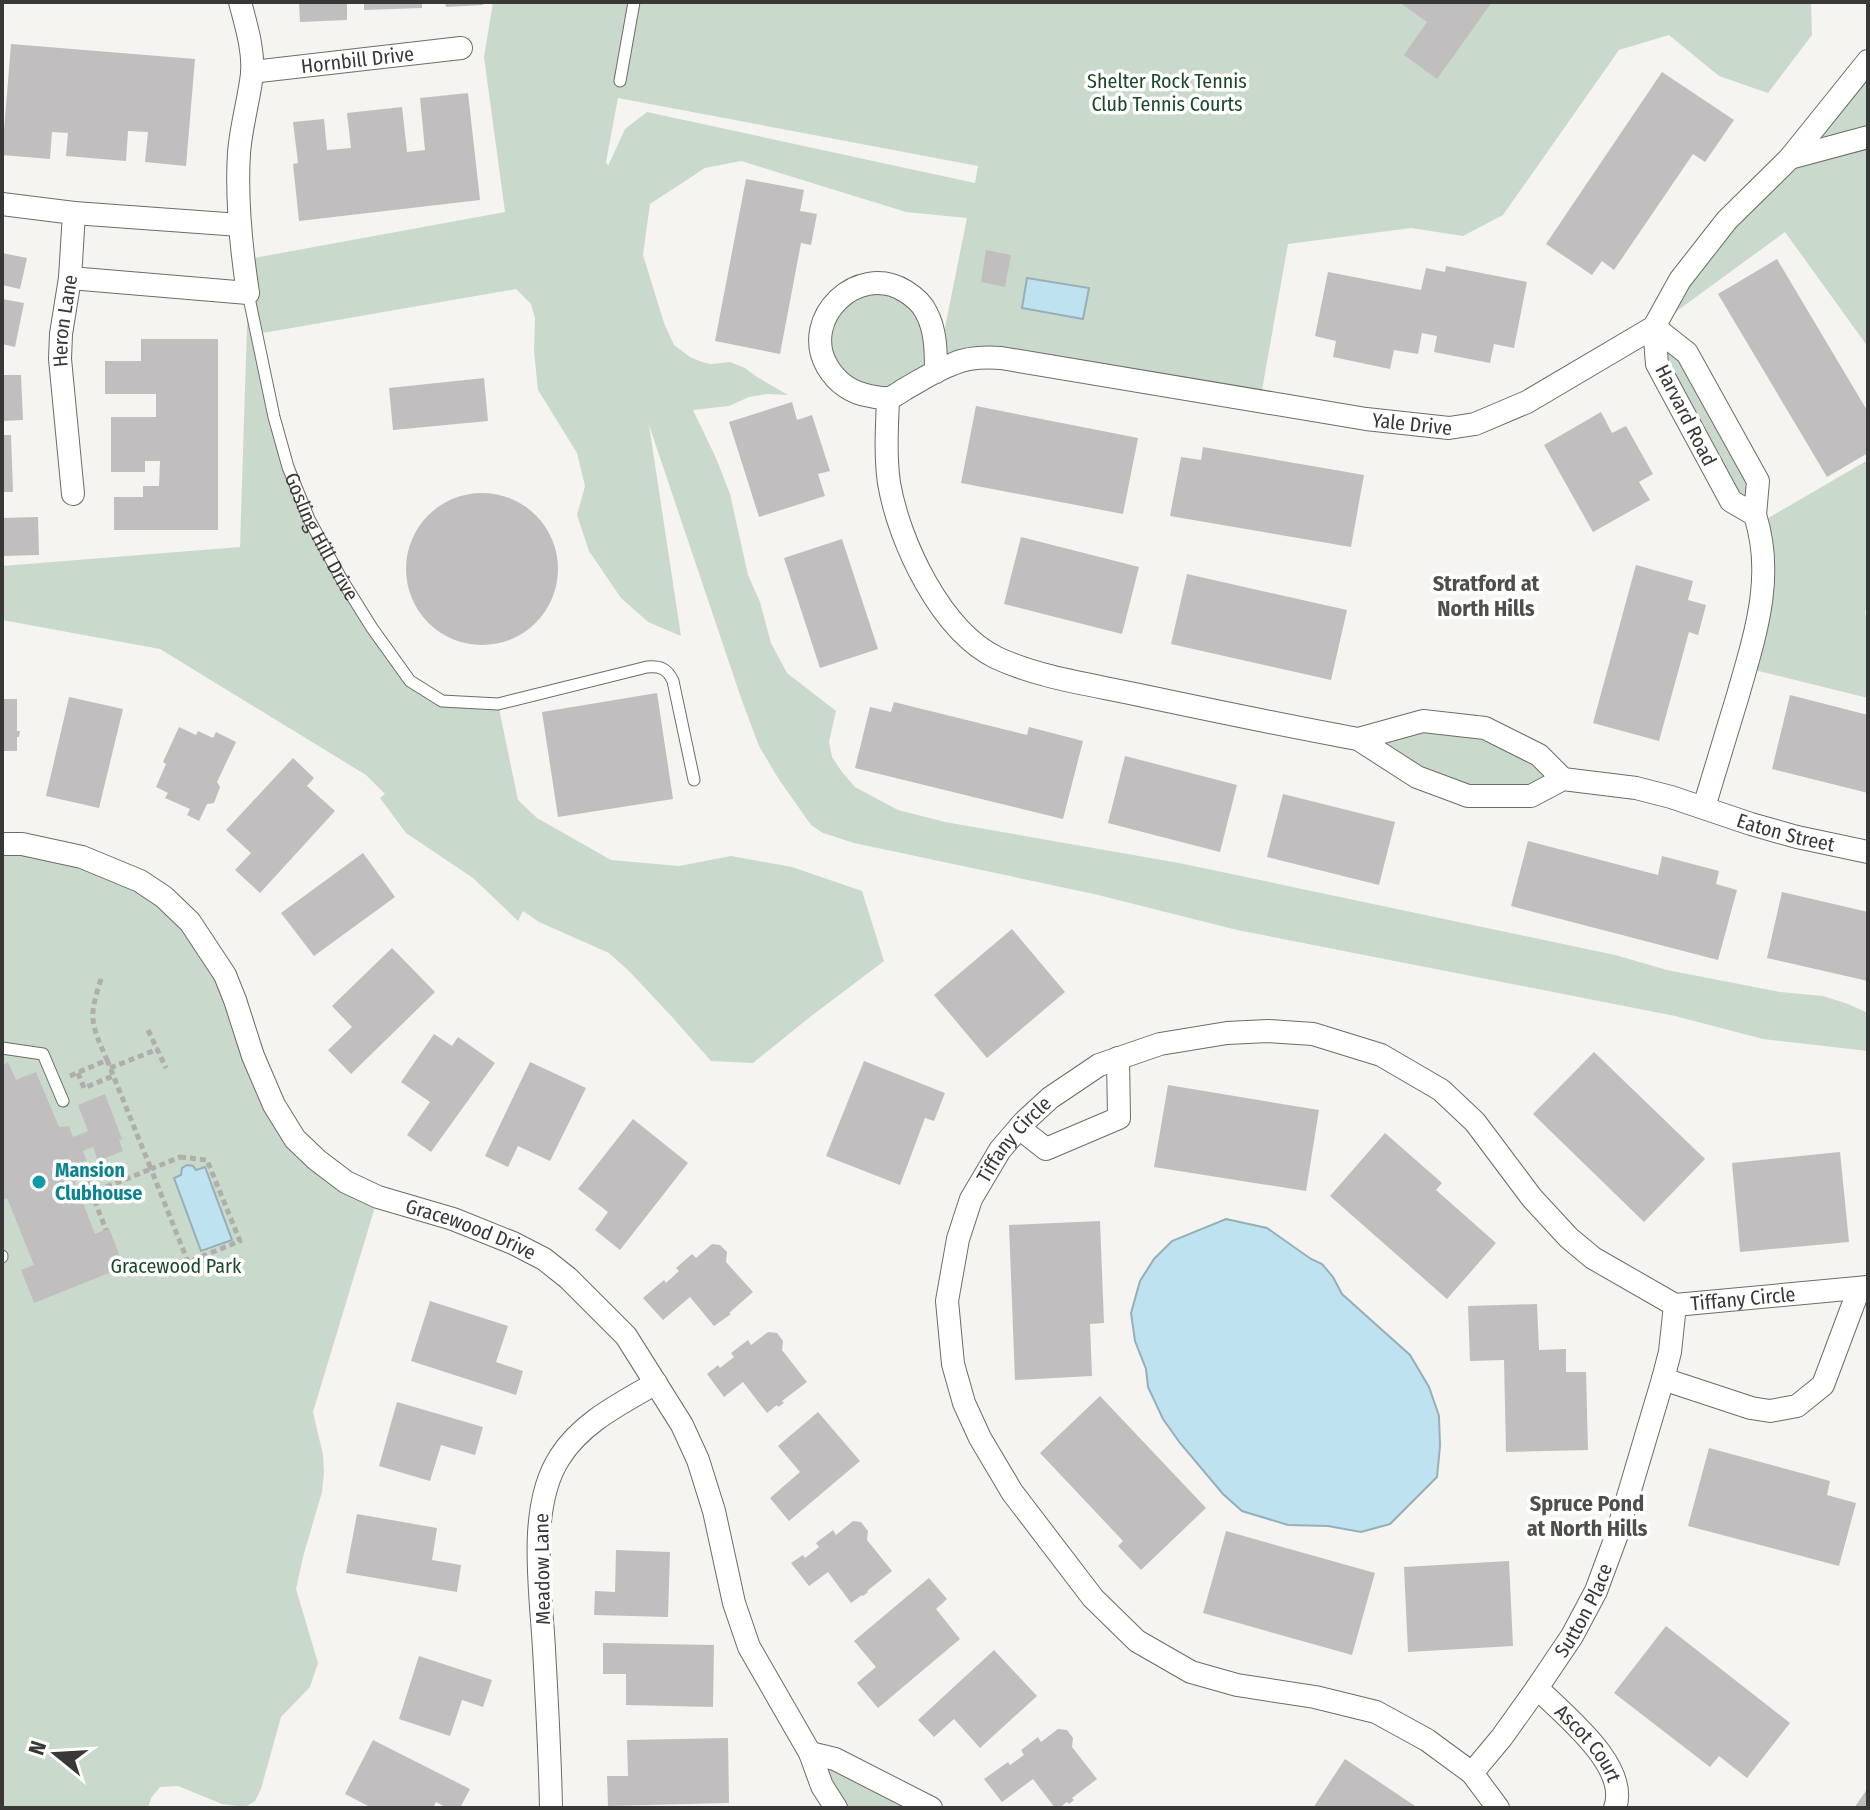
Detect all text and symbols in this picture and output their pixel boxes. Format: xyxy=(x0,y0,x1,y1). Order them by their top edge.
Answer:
street label: Hornbill Drive xyxy=(300,42,415,78)
park label: Shelter Rock Tennis Club Tennis Courts xyxy=(1087,69,1247,116)
street label: Heron Lane xyxy=(48,273,82,368)
street label: Harvard Road xyxy=(1650,360,1722,470)
street label: Yale Drive xyxy=(1371,408,1453,440)
street label: Gosling Hill Drive xyxy=(280,469,364,605)
district label: Stratford at North Hills xyxy=(1433,570,1540,622)
street label: Eaton Street xyxy=(1734,808,1837,857)
street label: Tiffany Circle xyxy=(971,1091,1056,1187)
place label: Mansion Clubhouse xyxy=(55,1158,142,1205)
marker: Mansion Clubhouse xyxy=(30,1173,48,1191)
street label: Gracewood Drive xyxy=(403,1194,540,1265)
park label: Gracewood Park xyxy=(111,1254,242,1278)
street label: Tiffany Circle xyxy=(1689,1282,1796,1316)
district label: Spruce Pond at North Hills xyxy=(1527,1490,1648,1542)
street label: Meadow Lane xyxy=(529,1513,555,1625)
street label: Sutton Place xyxy=(1549,1560,1617,1662)
street label: Ascot Court xyxy=(1550,1699,1627,1786)
north arrow xyxy=(16,1714,96,1794)
text: N xyxy=(23,1738,52,1758)

